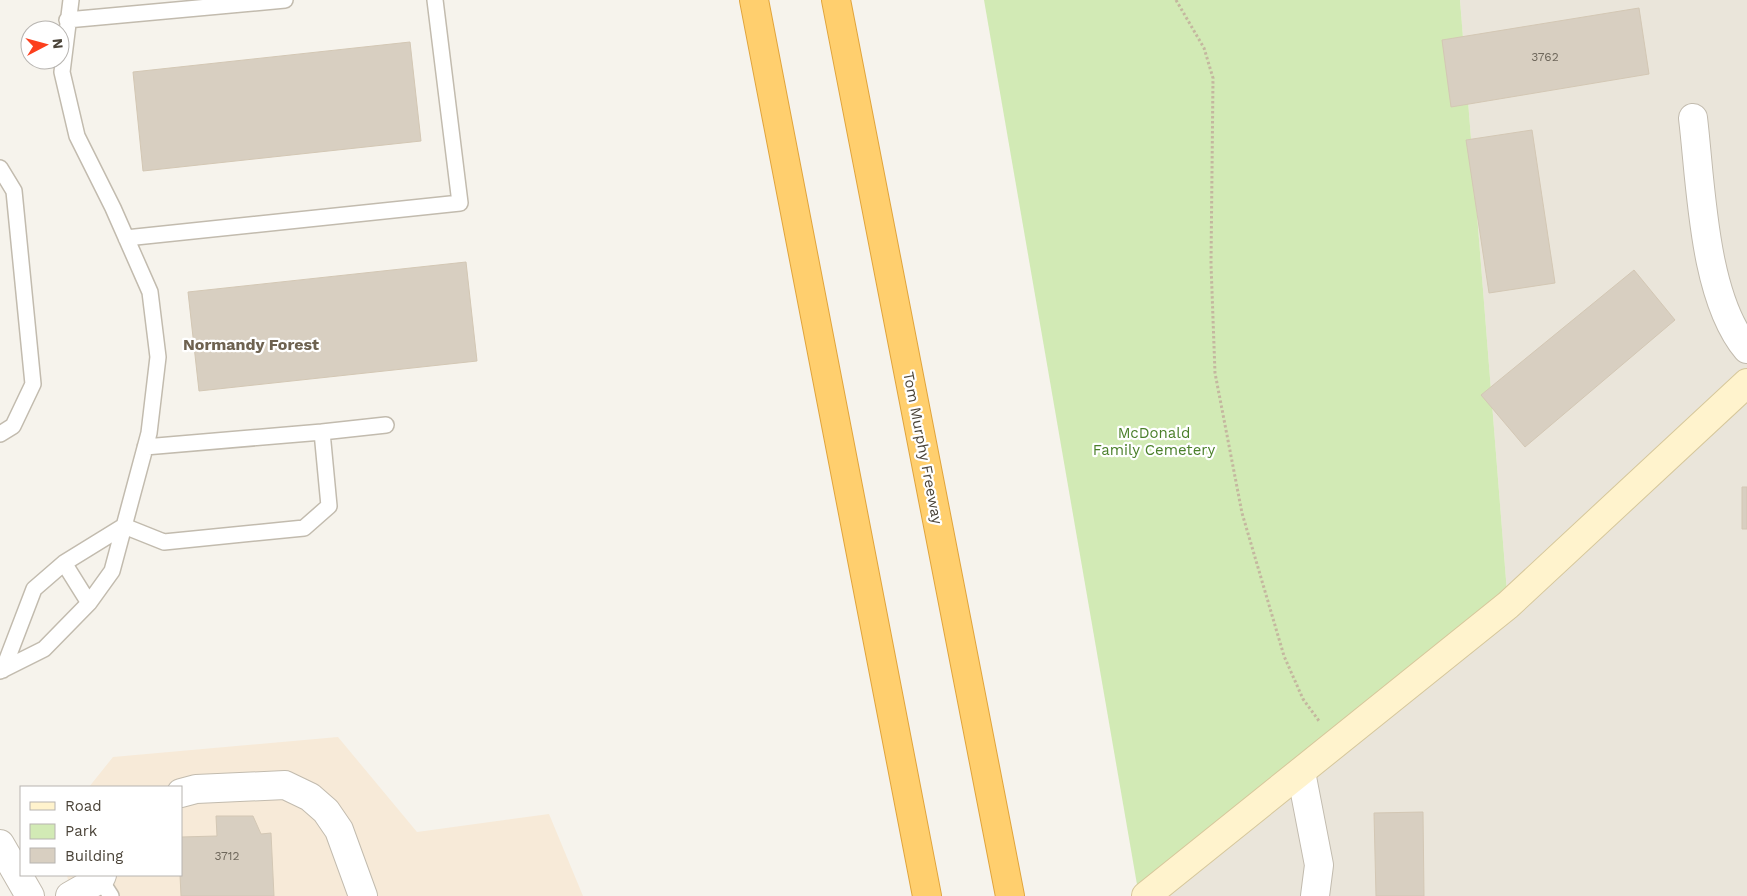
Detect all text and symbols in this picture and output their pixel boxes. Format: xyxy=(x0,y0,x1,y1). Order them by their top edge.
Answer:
north arrow xyxy=(20,20,70,70)
text: N xyxy=(49,38,66,50)
house number: 3762 xyxy=(1531,50,1559,64)
district label: Normandy Forest xyxy=(183,335,319,354)
street label: Tom Murphy Freeway xyxy=(899,370,947,526)
park label: McDonald Family Cemetery xyxy=(1093,424,1215,459)
legend xyxy=(20,786,182,876)
text: Road xyxy=(65,797,102,815)
text: Park xyxy=(65,822,98,840)
text: Building xyxy=(65,847,123,865)
house number: 3712 xyxy=(215,849,239,863)

